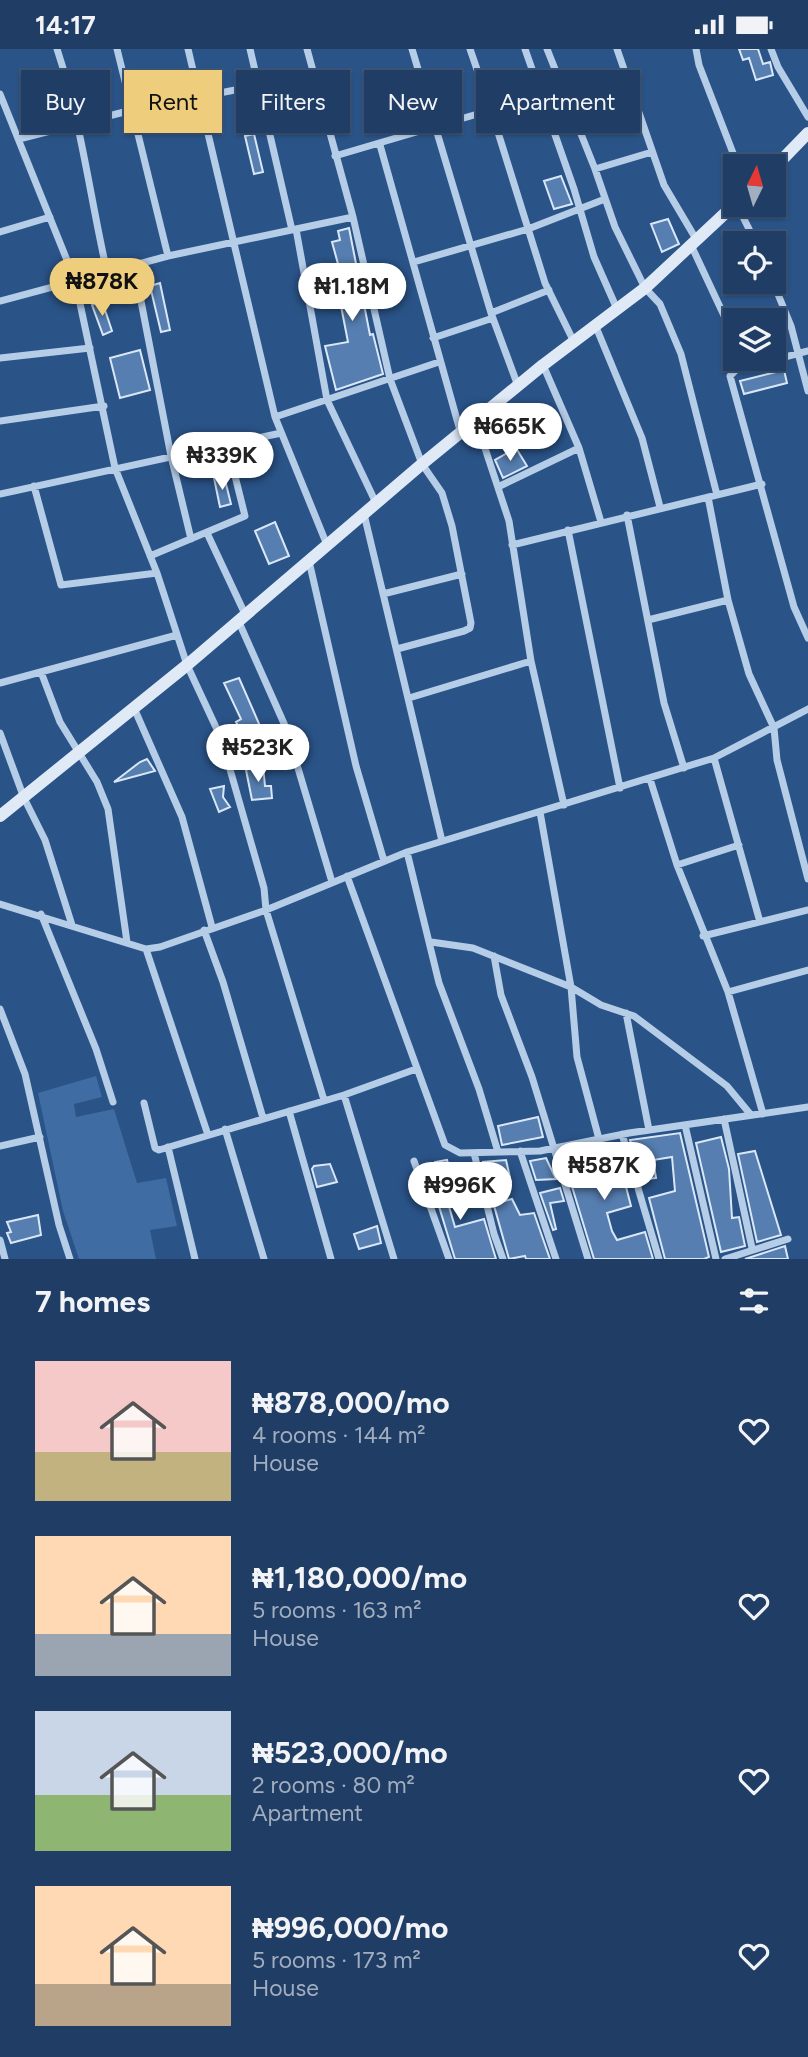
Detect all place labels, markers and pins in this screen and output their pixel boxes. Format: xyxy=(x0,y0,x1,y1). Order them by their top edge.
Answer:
pin: ₦878K xyxy=(53,259,151,318)
pin: ₦1.18M xyxy=(295,264,409,323)
pin: ₦665K xyxy=(461,403,559,463)
pin: ₦339K xyxy=(173,433,271,492)
pin: ₦523K xyxy=(209,725,307,784)
pin: ₦587K xyxy=(555,1143,653,1202)
pin: ₦996K xyxy=(411,1163,509,1222)

